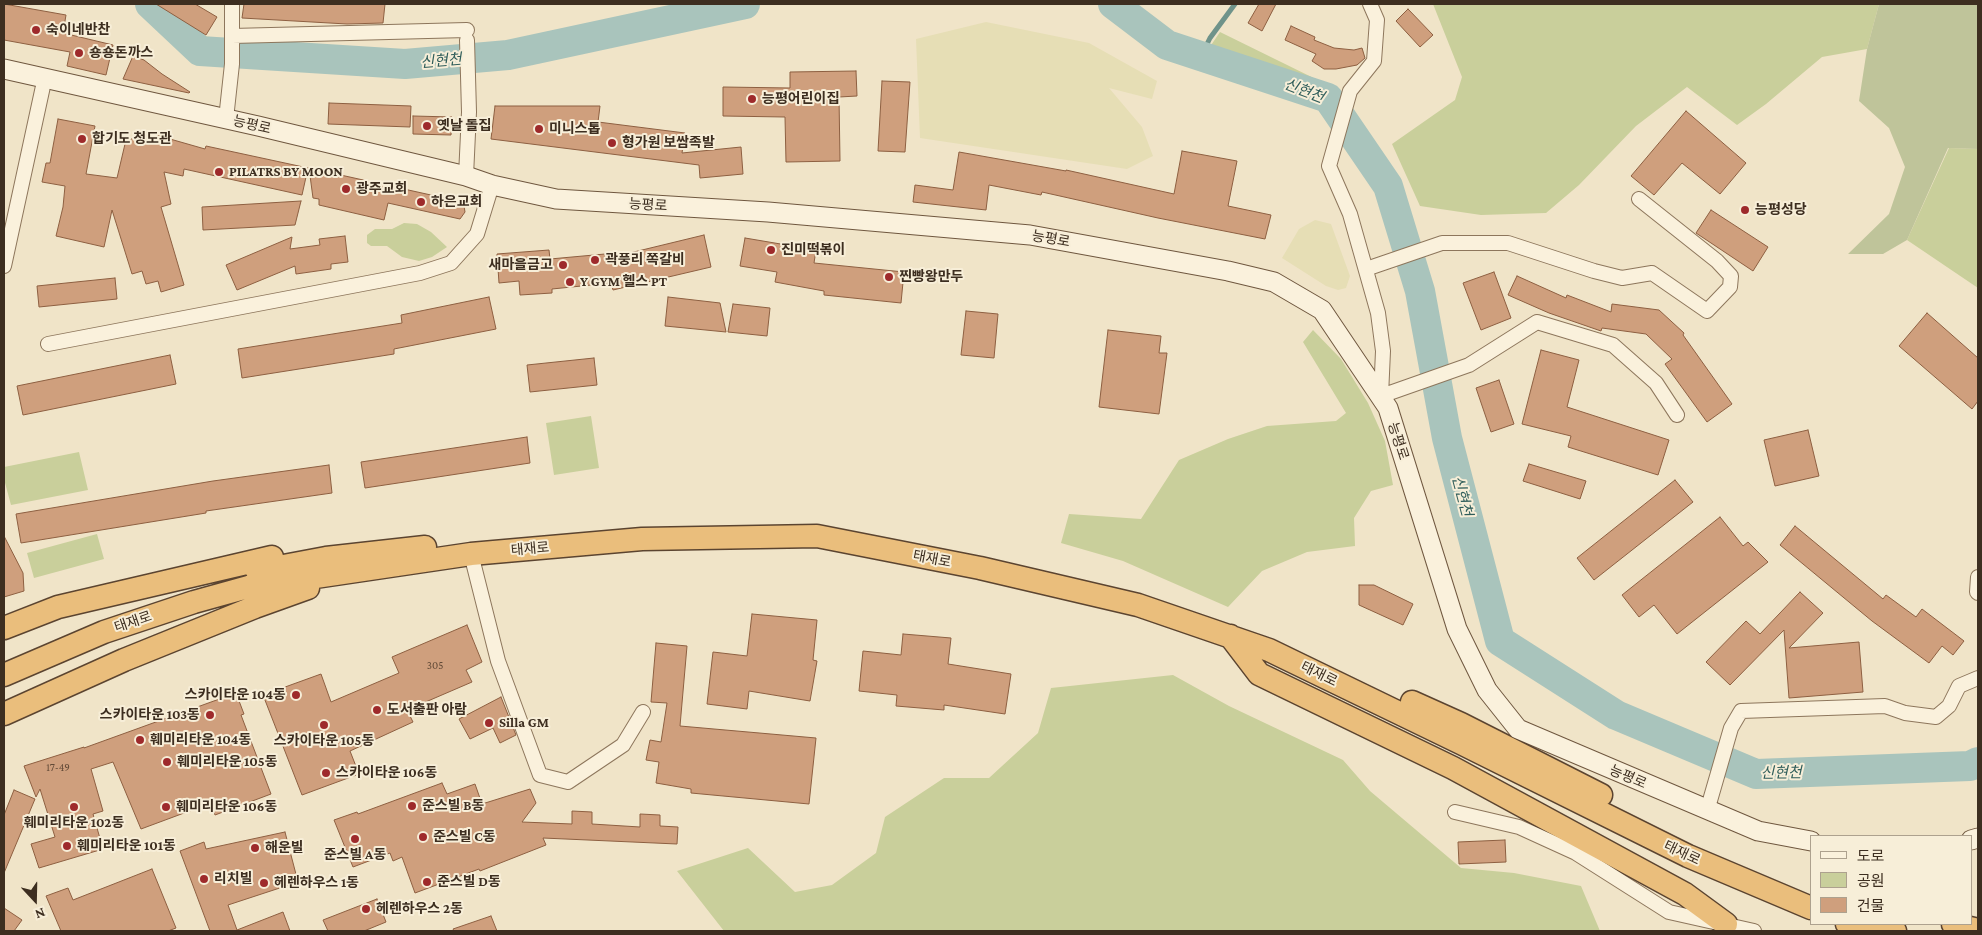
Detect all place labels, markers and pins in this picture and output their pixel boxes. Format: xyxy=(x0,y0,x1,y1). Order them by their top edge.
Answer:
place label: 숙이네반찬 xyxy=(46,22,110,38)
marker: 숙이네반찬 xyxy=(30,24,42,36)
place label: 숑숑돈까스 xyxy=(89,45,153,61)
marker: 숑숑돈까스 xyxy=(73,47,85,59)
place label: 능평어린이집 xyxy=(762,91,839,107)
marker: 능평어린이집 xyxy=(746,93,758,105)
place label: 옛날 돌집 xyxy=(437,118,491,134)
marker: 옛날 돌집 xyxy=(421,120,433,132)
place label: 미니스톱 xyxy=(549,121,601,137)
marker: 미니스톱 xyxy=(533,123,545,135)
place label: 합기도 청도관 xyxy=(92,131,172,147)
marker: 합기도 청도관 xyxy=(76,133,88,145)
place label: 형가원 보쌈족발 xyxy=(622,135,715,151)
marker: 형가원 보쌈족발 xyxy=(606,137,618,149)
place label: PILATRS BY MOON xyxy=(229,164,343,180)
marker: PILATRS BY MOON xyxy=(213,166,225,178)
place label: 광주교회 xyxy=(356,181,408,197)
marker: 광주교회 xyxy=(340,183,352,195)
place label: 하은교회 xyxy=(431,194,483,210)
marker: 하은교회 xyxy=(415,196,427,208)
place label: 능평성당 xyxy=(1755,202,1807,218)
marker: 능평성당 xyxy=(1739,204,1751,216)
place label: 진미떡볶이 xyxy=(781,242,845,258)
marker: 진미떡볶이 xyxy=(765,244,777,256)
place label: 곽풍리 쪽갈비 xyxy=(605,252,685,268)
marker: 곽풍리 쪽갈비 xyxy=(589,254,601,266)
place label: 새마을금고 xyxy=(489,257,553,273)
marker: 새마을금고 xyxy=(557,259,569,271)
place label: 찐빵왕만두 xyxy=(899,269,963,285)
marker: 찐빵왕만두 xyxy=(883,271,895,283)
place label: Y GYM 헬스 PT xyxy=(580,274,667,290)
marker: Y GYM 헬스 PT xyxy=(564,276,576,288)
place label: 스카이타운 104동 xyxy=(185,687,286,703)
marker: 스카이타운 104동 xyxy=(290,689,302,701)
place label: 도서출판 아람 xyxy=(387,702,467,718)
marker: 도서출판 아람 xyxy=(371,704,383,716)
place label: 스카이타운 103동 xyxy=(100,707,200,723)
marker: 스카이타운 103동 xyxy=(204,709,216,721)
place label: Silla GM xyxy=(499,715,549,731)
marker: Silla GM xyxy=(483,717,495,729)
marker: 스카이타운 105동 xyxy=(318,719,330,731)
place label: 훼미리타운 104동 xyxy=(150,732,251,748)
place label: 스카이타운 105동 xyxy=(274,733,374,749)
marker: 훼미리타운 104동 xyxy=(134,734,146,746)
place label: 훼미리타운 105동 xyxy=(177,754,278,770)
marker: 훼미리타운 105동 xyxy=(161,756,173,768)
place label: 스카이타운 106동 xyxy=(336,765,437,781)
marker: 스카이타운 106동 xyxy=(320,767,332,779)
place label: 준스빌 B동 xyxy=(422,798,484,814)
place label: 훼미리타운 106동 xyxy=(176,799,277,815)
marker: 준스빌 B동 xyxy=(406,800,418,812)
marker: 훼미리타운 102동 xyxy=(68,801,80,813)
marker: 훼미리타운 106동 xyxy=(160,801,172,813)
place label: 훼미리타운 102동 xyxy=(24,815,124,831)
place label: 준스빌 C동 xyxy=(433,829,496,845)
marker: 준스빌 C동 xyxy=(417,831,429,843)
marker: 준스빌 A동 xyxy=(349,833,361,845)
place label: 훼미리타운 101동 xyxy=(77,838,176,854)
marker: 훼미리타운 101동 xyxy=(61,840,73,852)
place label: 해운빌 xyxy=(265,840,304,856)
marker: 해운빌 xyxy=(249,842,261,854)
place label: 준스빌 A동 xyxy=(324,847,386,863)
place label: 리치빌 xyxy=(214,871,253,887)
marker: 리치빌 xyxy=(198,873,210,885)
place label: 준스빌 D동 xyxy=(437,874,501,890)
place label: 헤렌하우스 1동 xyxy=(274,875,359,891)
marker: 준스빌 D동 xyxy=(421,876,433,888)
marker: 헤렌하우스 1동 xyxy=(258,877,270,889)
place label: 헤렌하우스 2동 xyxy=(376,901,463,917)
marker: 헤렌하우스 2동 xyxy=(360,903,372,915)

